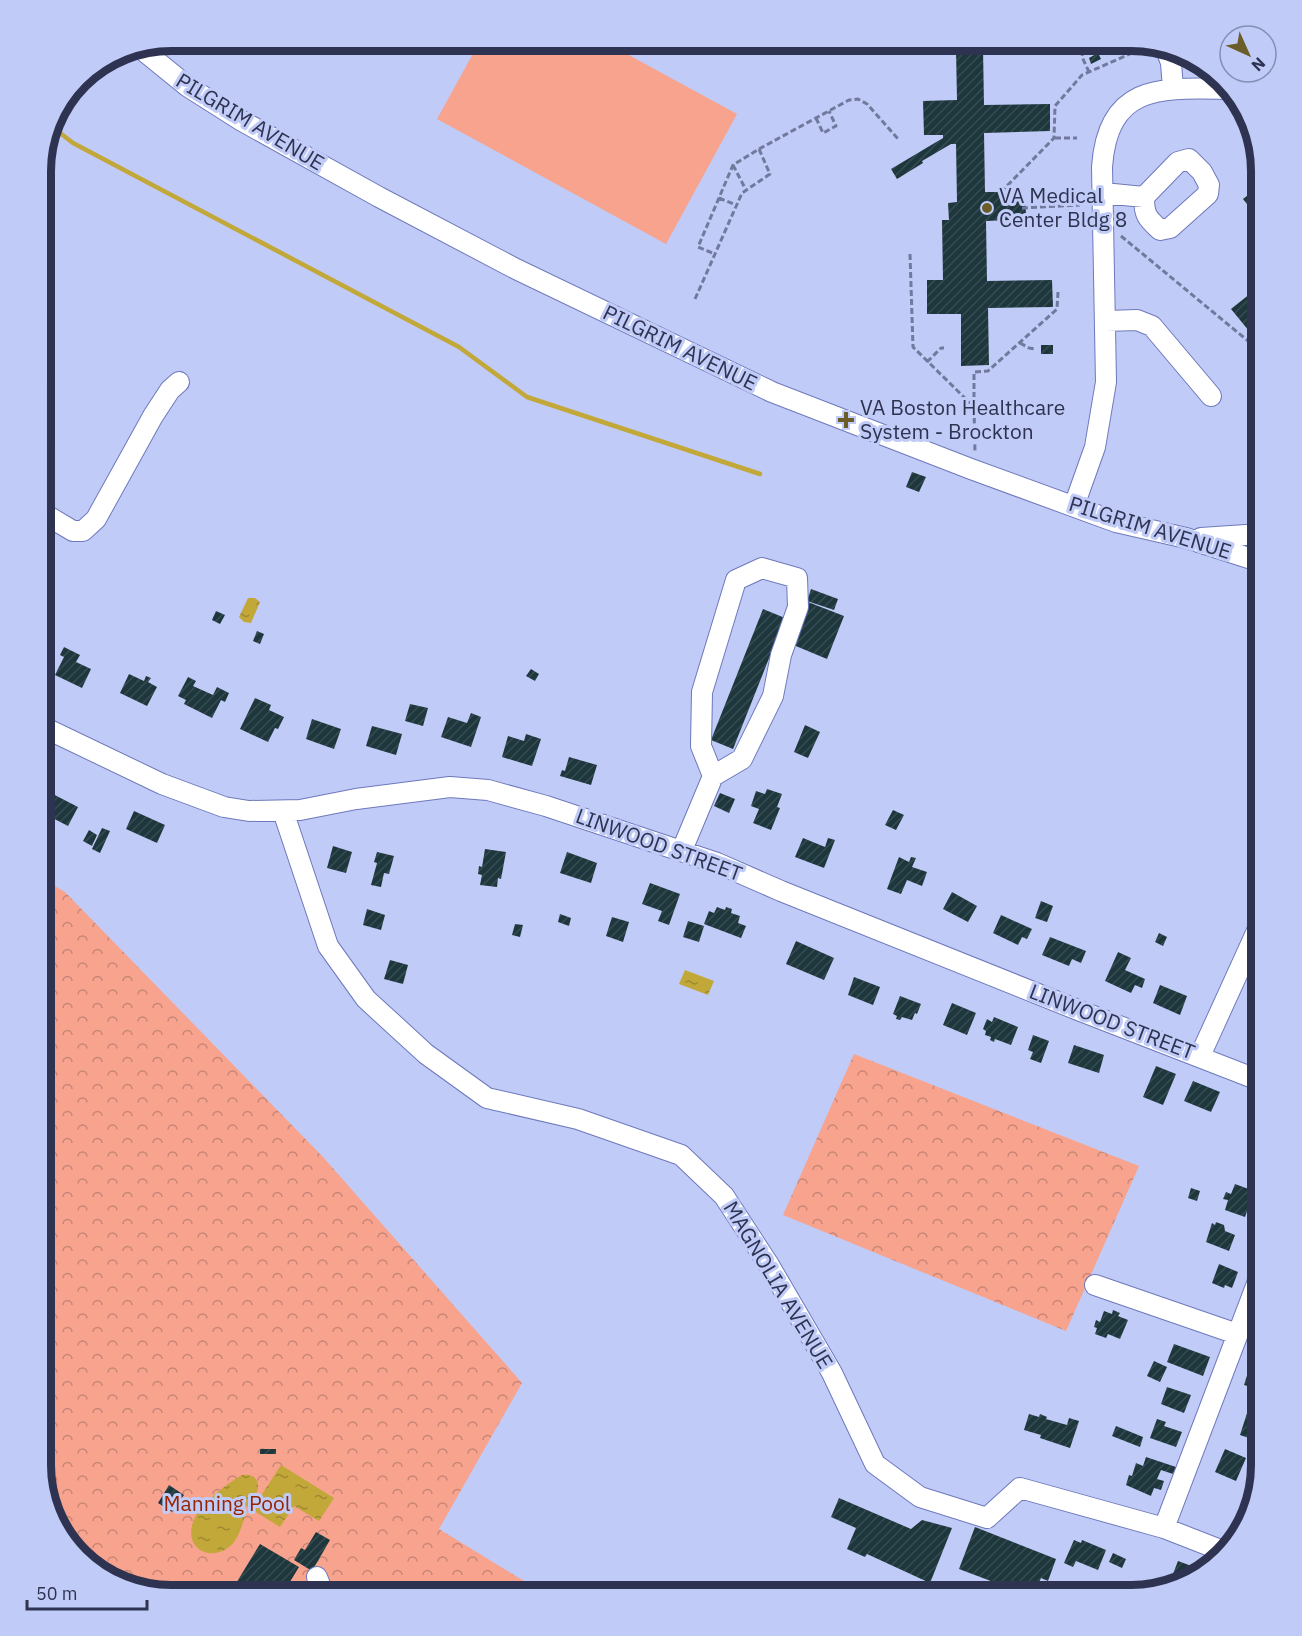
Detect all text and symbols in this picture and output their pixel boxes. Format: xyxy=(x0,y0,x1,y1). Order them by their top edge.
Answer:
north arrow xyxy=(1218,24,1278,84)
text: N xyxy=(1247,53,1270,76)
street label: PILGRIM AVENUE xyxy=(171,66,330,177)
place label: VA Medical Center Bldg 8 xyxy=(999,181,1127,233)
marker: VA Medical Center Bldg 8 xyxy=(980,201,994,215)
street label: PILGRIM AVENUE xyxy=(599,298,762,397)
place label: VA Boston Healthcare System - Brockton xyxy=(860,393,1065,445)
marker: VA Boston Healthcare System - Brockton xyxy=(837,411,855,429)
street label: PILGRIM AVENUE xyxy=(1066,489,1235,565)
street label: LINWOOD STREET xyxy=(572,801,746,887)
street label: LINWOOD STREET xyxy=(1026,977,1199,1066)
street label: MAGNOLIA AVENUE xyxy=(718,1195,840,1373)
park label: Manning Pool xyxy=(164,1489,291,1517)
scale bar xyxy=(27,1573,147,1611)
text: 50 m xyxy=(36,1582,78,1605)

